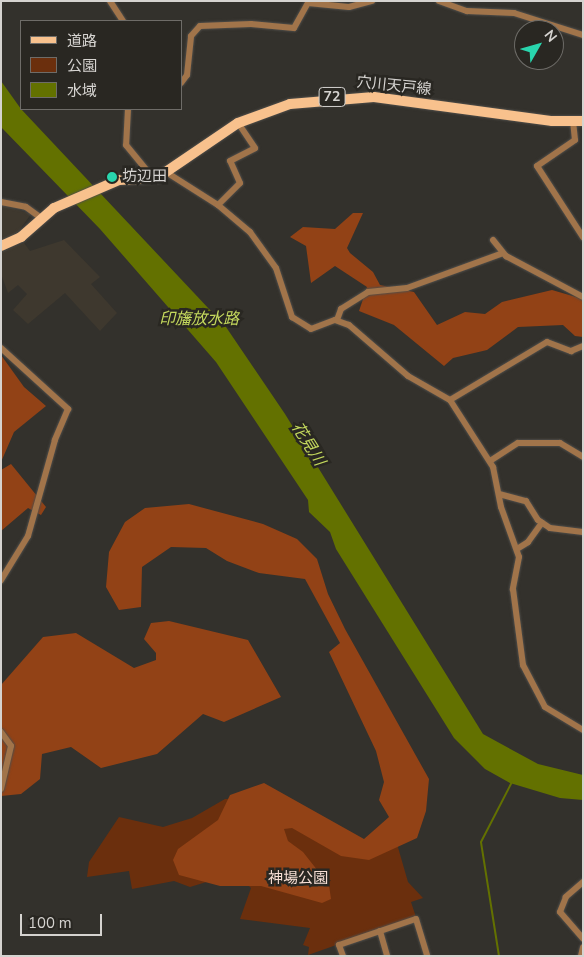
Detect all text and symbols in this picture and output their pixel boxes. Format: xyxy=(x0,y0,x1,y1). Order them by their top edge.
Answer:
legend xyxy=(20,20,182,110)
north arrow xyxy=(514,20,564,70)
text: N xyxy=(540,26,561,46)
text: 道路 xyxy=(67,31,97,51)
text: 公園 xyxy=(67,56,97,76)
street label: 穴川天戸線 xyxy=(356,73,432,99)
text: 水域 xyxy=(67,81,97,101)
road number: 72 xyxy=(318,85,346,108)
place label: 坊辺田 xyxy=(122,168,167,186)
marker: 坊辺田 xyxy=(106,171,118,183)
water label: 印旛放水路 xyxy=(159,309,239,329)
water label: 花見川 xyxy=(287,419,329,469)
park label: 神場公園 xyxy=(268,870,328,888)
scale bar xyxy=(22,904,105,936)
text: 100 m xyxy=(28,913,72,933)

